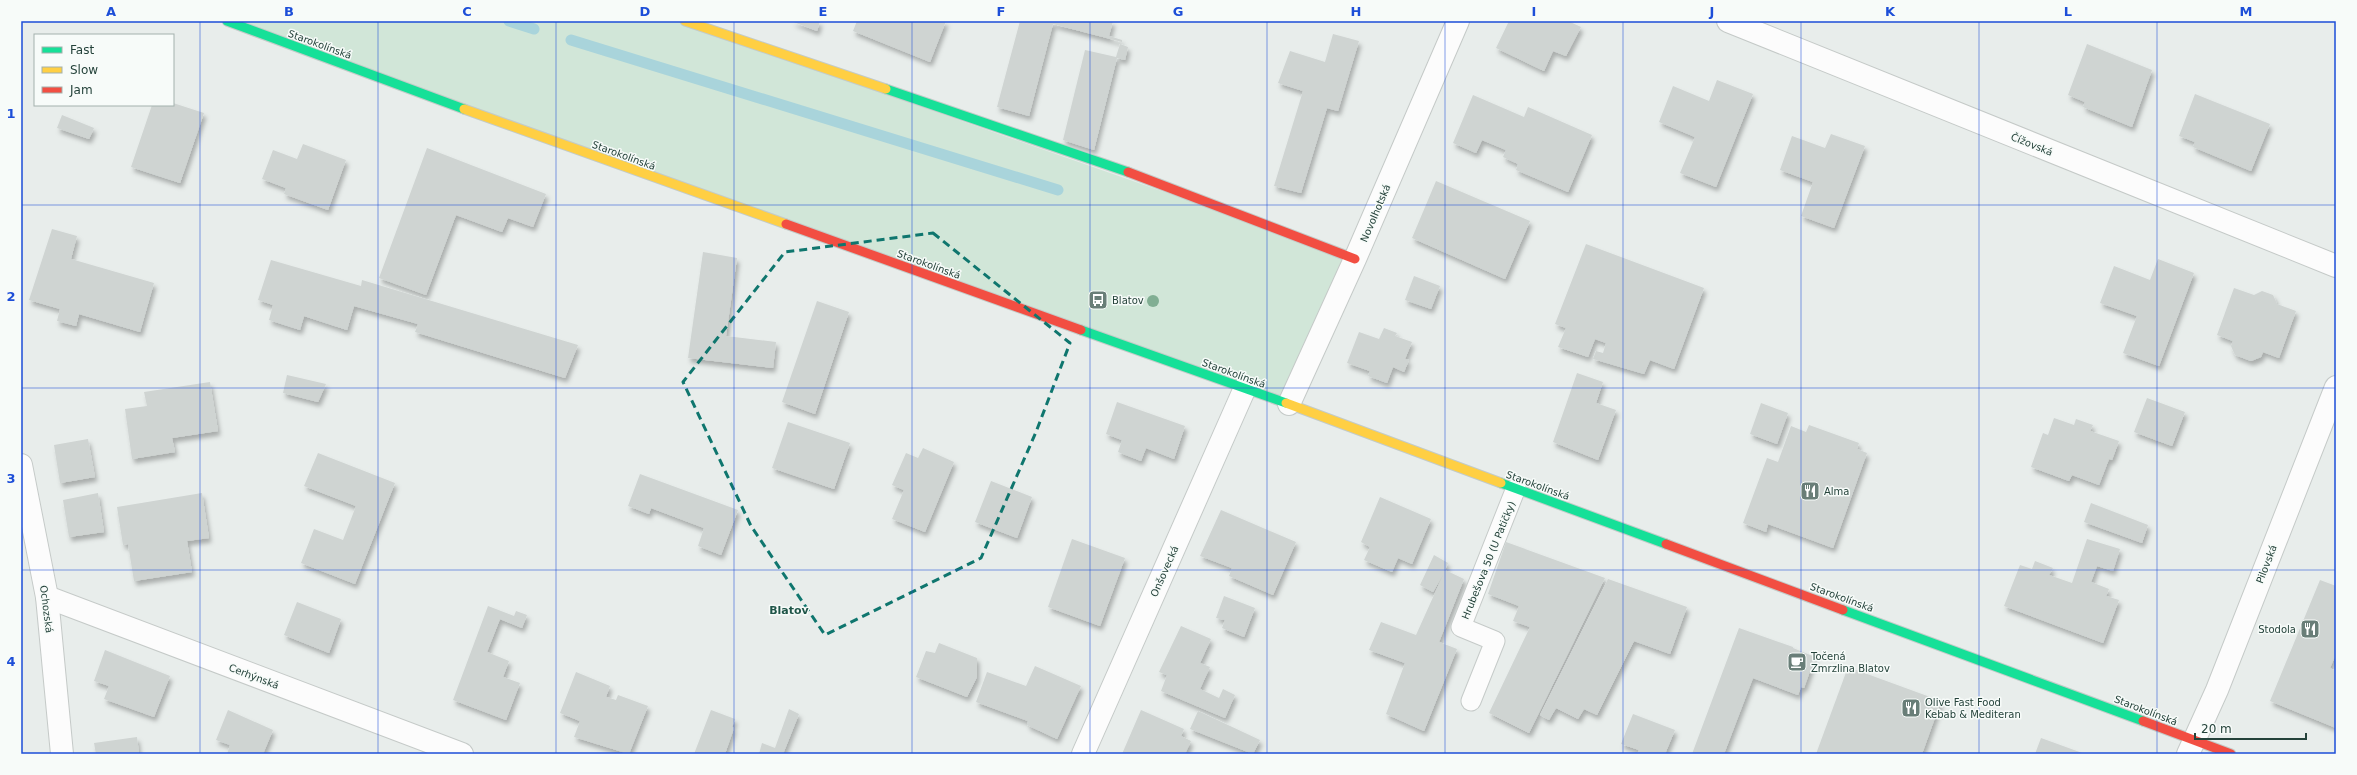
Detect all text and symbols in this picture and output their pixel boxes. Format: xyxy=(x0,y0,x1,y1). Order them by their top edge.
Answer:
text: A xyxy=(106,4,116,19)
text: B xyxy=(284,4,294,19)
text: C xyxy=(462,4,472,19)
text: D xyxy=(640,4,651,19)
text: E xyxy=(819,4,827,19)
text: F xyxy=(997,4,1005,19)
text: G xyxy=(1173,4,1183,19)
text: H xyxy=(1351,4,1361,19)
text: I xyxy=(1532,4,1536,19)
text: J xyxy=(1709,4,1714,19)
text: K xyxy=(1885,4,1896,19)
text: L xyxy=(2064,4,2072,19)
text: M xyxy=(2240,4,2252,19)
street label: Starokolínská xyxy=(287,28,353,61)
legend xyxy=(34,34,174,106)
text: Fast xyxy=(70,43,94,57)
text: Slow xyxy=(70,63,98,77)
text: Jam xyxy=(69,83,93,97)
text: 1 xyxy=(6,106,16,121)
street label: Čížovská xyxy=(2009,130,2055,158)
street label: Starokolínská xyxy=(591,139,657,172)
street label: Novolhotská xyxy=(1358,183,1393,244)
street label: Starokolínská xyxy=(896,248,962,281)
text: 2 xyxy=(6,289,16,304)
bus stop icon: Blatov xyxy=(1087,289,1109,311)
place label: Blatov xyxy=(1112,295,1144,306)
street label: Starokolínská xyxy=(1201,357,1267,390)
street label: Starokolínská xyxy=(1505,469,1571,502)
text: 3 xyxy=(6,471,16,486)
restaurant icon: Alma xyxy=(1799,480,1821,502)
place label: Alma xyxy=(1824,486,1850,497)
street label: Hrubešova 50 (U Patičky) xyxy=(1460,499,1517,621)
street label: Pilovská xyxy=(2254,543,2279,585)
street label: Onšovecká xyxy=(1148,544,1181,598)
street label: Starokolínská xyxy=(1809,581,1875,614)
street label: Ochozská xyxy=(38,585,55,634)
district label: Blatov xyxy=(769,604,810,617)
restaurant icon: Stodola xyxy=(2299,618,2321,640)
place label: Stodola xyxy=(2258,624,2296,635)
cafe icon: Točená Zmrzlina Blatov xyxy=(1786,651,1808,673)
place label: Točená Zmrzlina Blatov xyxy=(1810,651,1890,674)
text: 4 xyxy=(6,654,16,669)
street label: Cerhýnská xyxy=(227,662,280,691)
street label: Starokolínská xyxy=(2113,693,2179,728)
restaurant icon: Olive Fast Food Kebab & Mediteran xyxy=(1900,697,1922,719)
place label: Olive Fast Food Kebab & Mediteran xyxy=(1925,697,2021,720)
scale bar xyxy=(2195,715,2306,741)
text: 20 m xyxy=(2201,722,2232,736)

